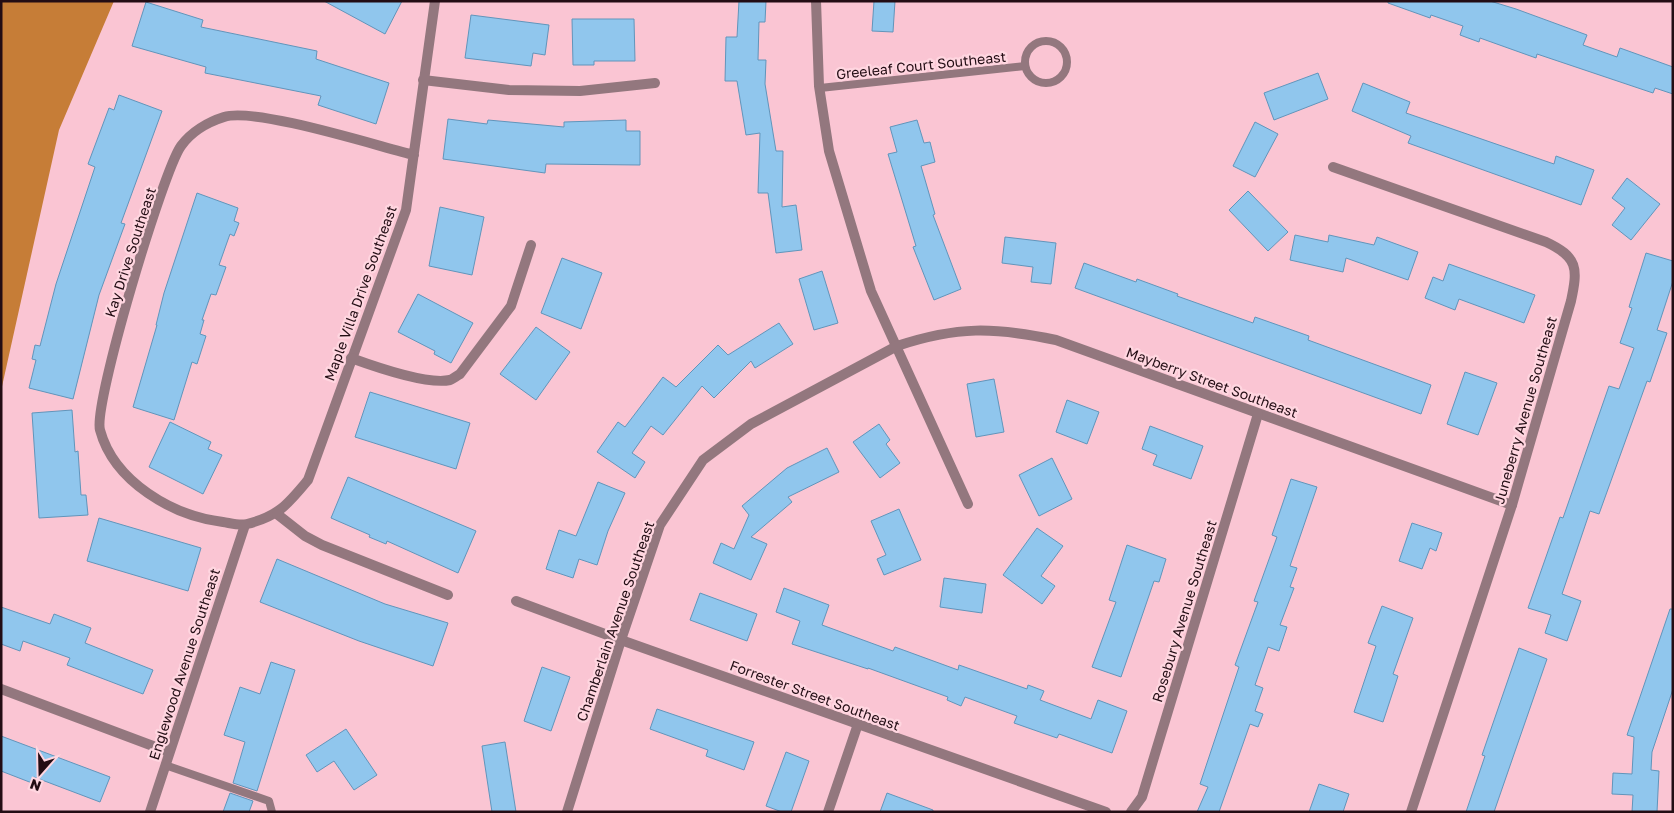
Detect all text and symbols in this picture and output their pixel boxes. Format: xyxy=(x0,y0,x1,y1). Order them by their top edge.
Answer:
street label: Greeleaf Court Southeast xyxy=(835,48,1007,82)
street label: Kay Drive Southeast xyxy=(101,185,159,319)
street label: Maple Villa Drive Southeast xyxy=(320,203,400,383)
street label: Juneberry Avenue Southeast xyxy=(1490,314,1560,506)
street label: Mayberry Street Southeast xyxy=(1124,343,1300,421)
street label: Rosebury Avenue Southeast xyxy=(1148,518,1220,704)
street label: Chamberlain Avenue Southeast xyxy=(573,519,657,723)
street label: Englewood Avenue Southeast xyxy=(145,566,223,762)
street label: Forrester Street Southeast xyxy=(728,656,902,734)
north arrow xyxy=(15,748,65,798)
text: N xyxy=(27,776,43,795)

